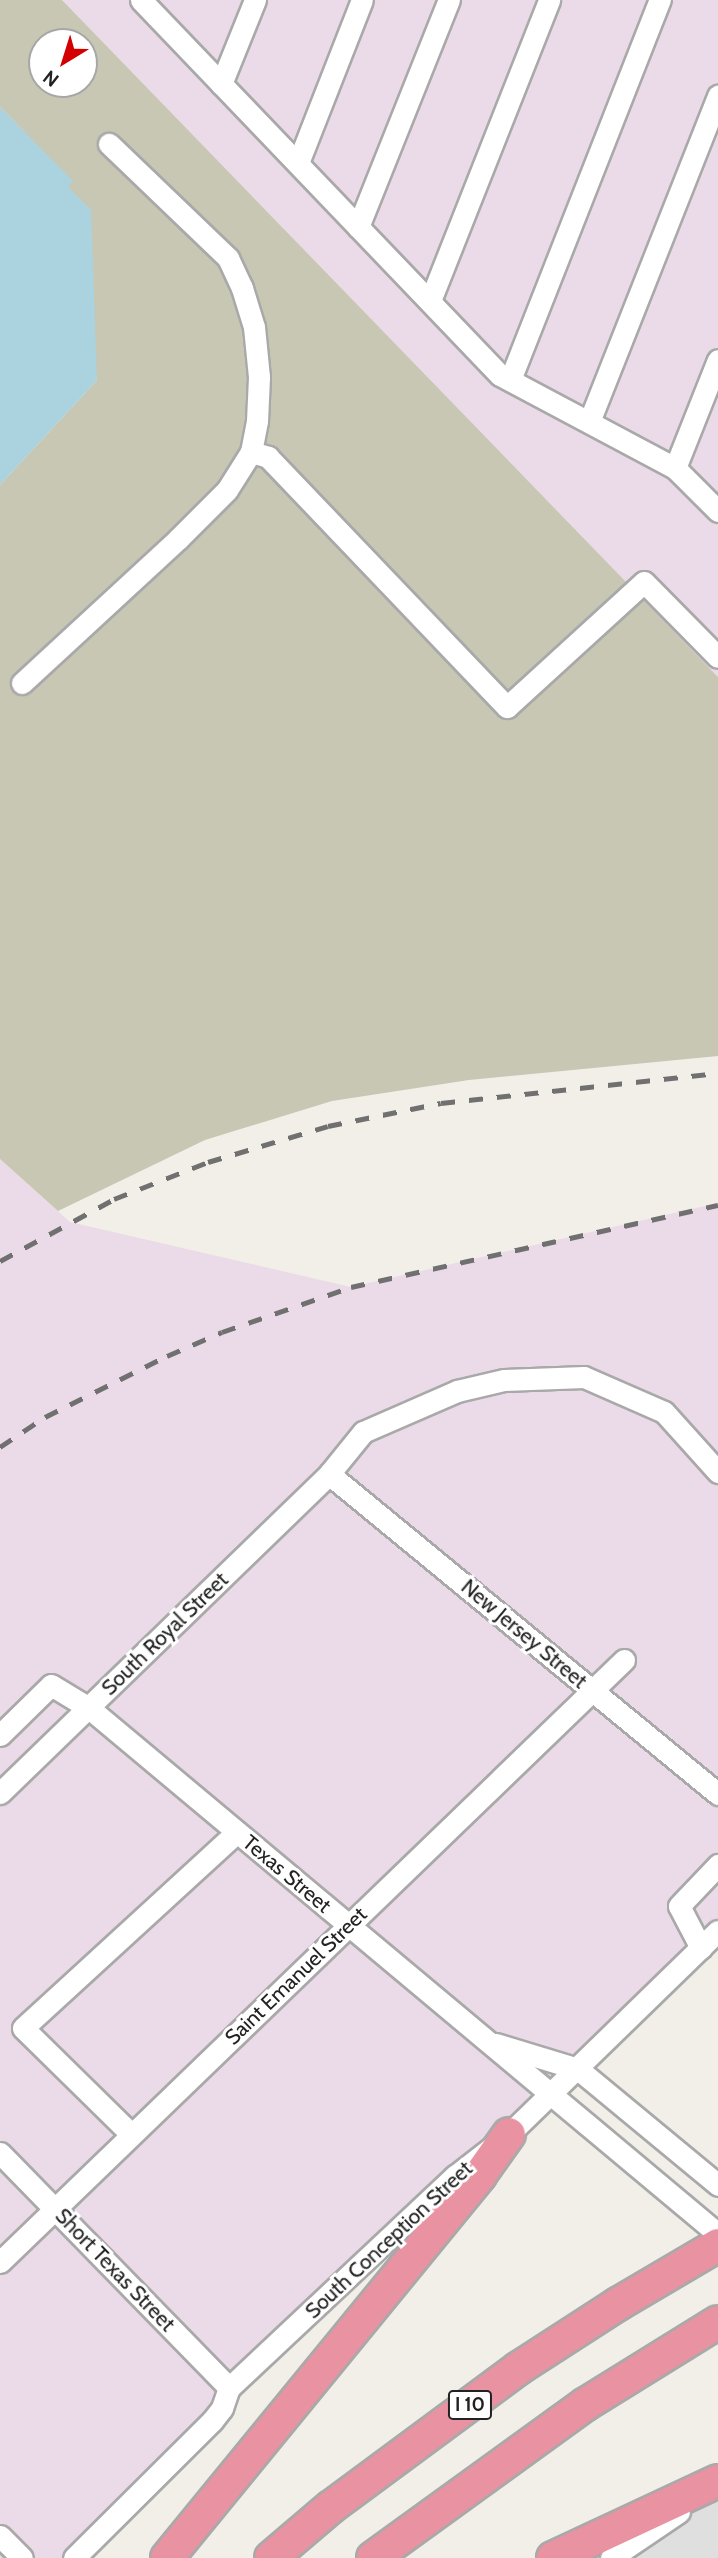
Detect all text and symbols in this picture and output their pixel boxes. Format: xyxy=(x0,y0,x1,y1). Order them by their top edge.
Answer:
north arrow xyxy=(28,28,98,98)
text: N xyxy=(39,65,63,92)
street label: South Royal Street xyxy=(97,1567,233,1701)
street label: New Jersey Street xyxy=(456,1574,592,1694)
street label: Texas Street xyxy=(238,1830,336,1918)
street label: Saint Emanuel Street xyxy=(220,1902,372,2050)
street label: South Conception Street xyxy=(300,2156,478,2324)
street label: Short Texas Street xyxy=(50,2203,180,2337)
road number: I 10 xyxy=(447,2390,493,2420)

